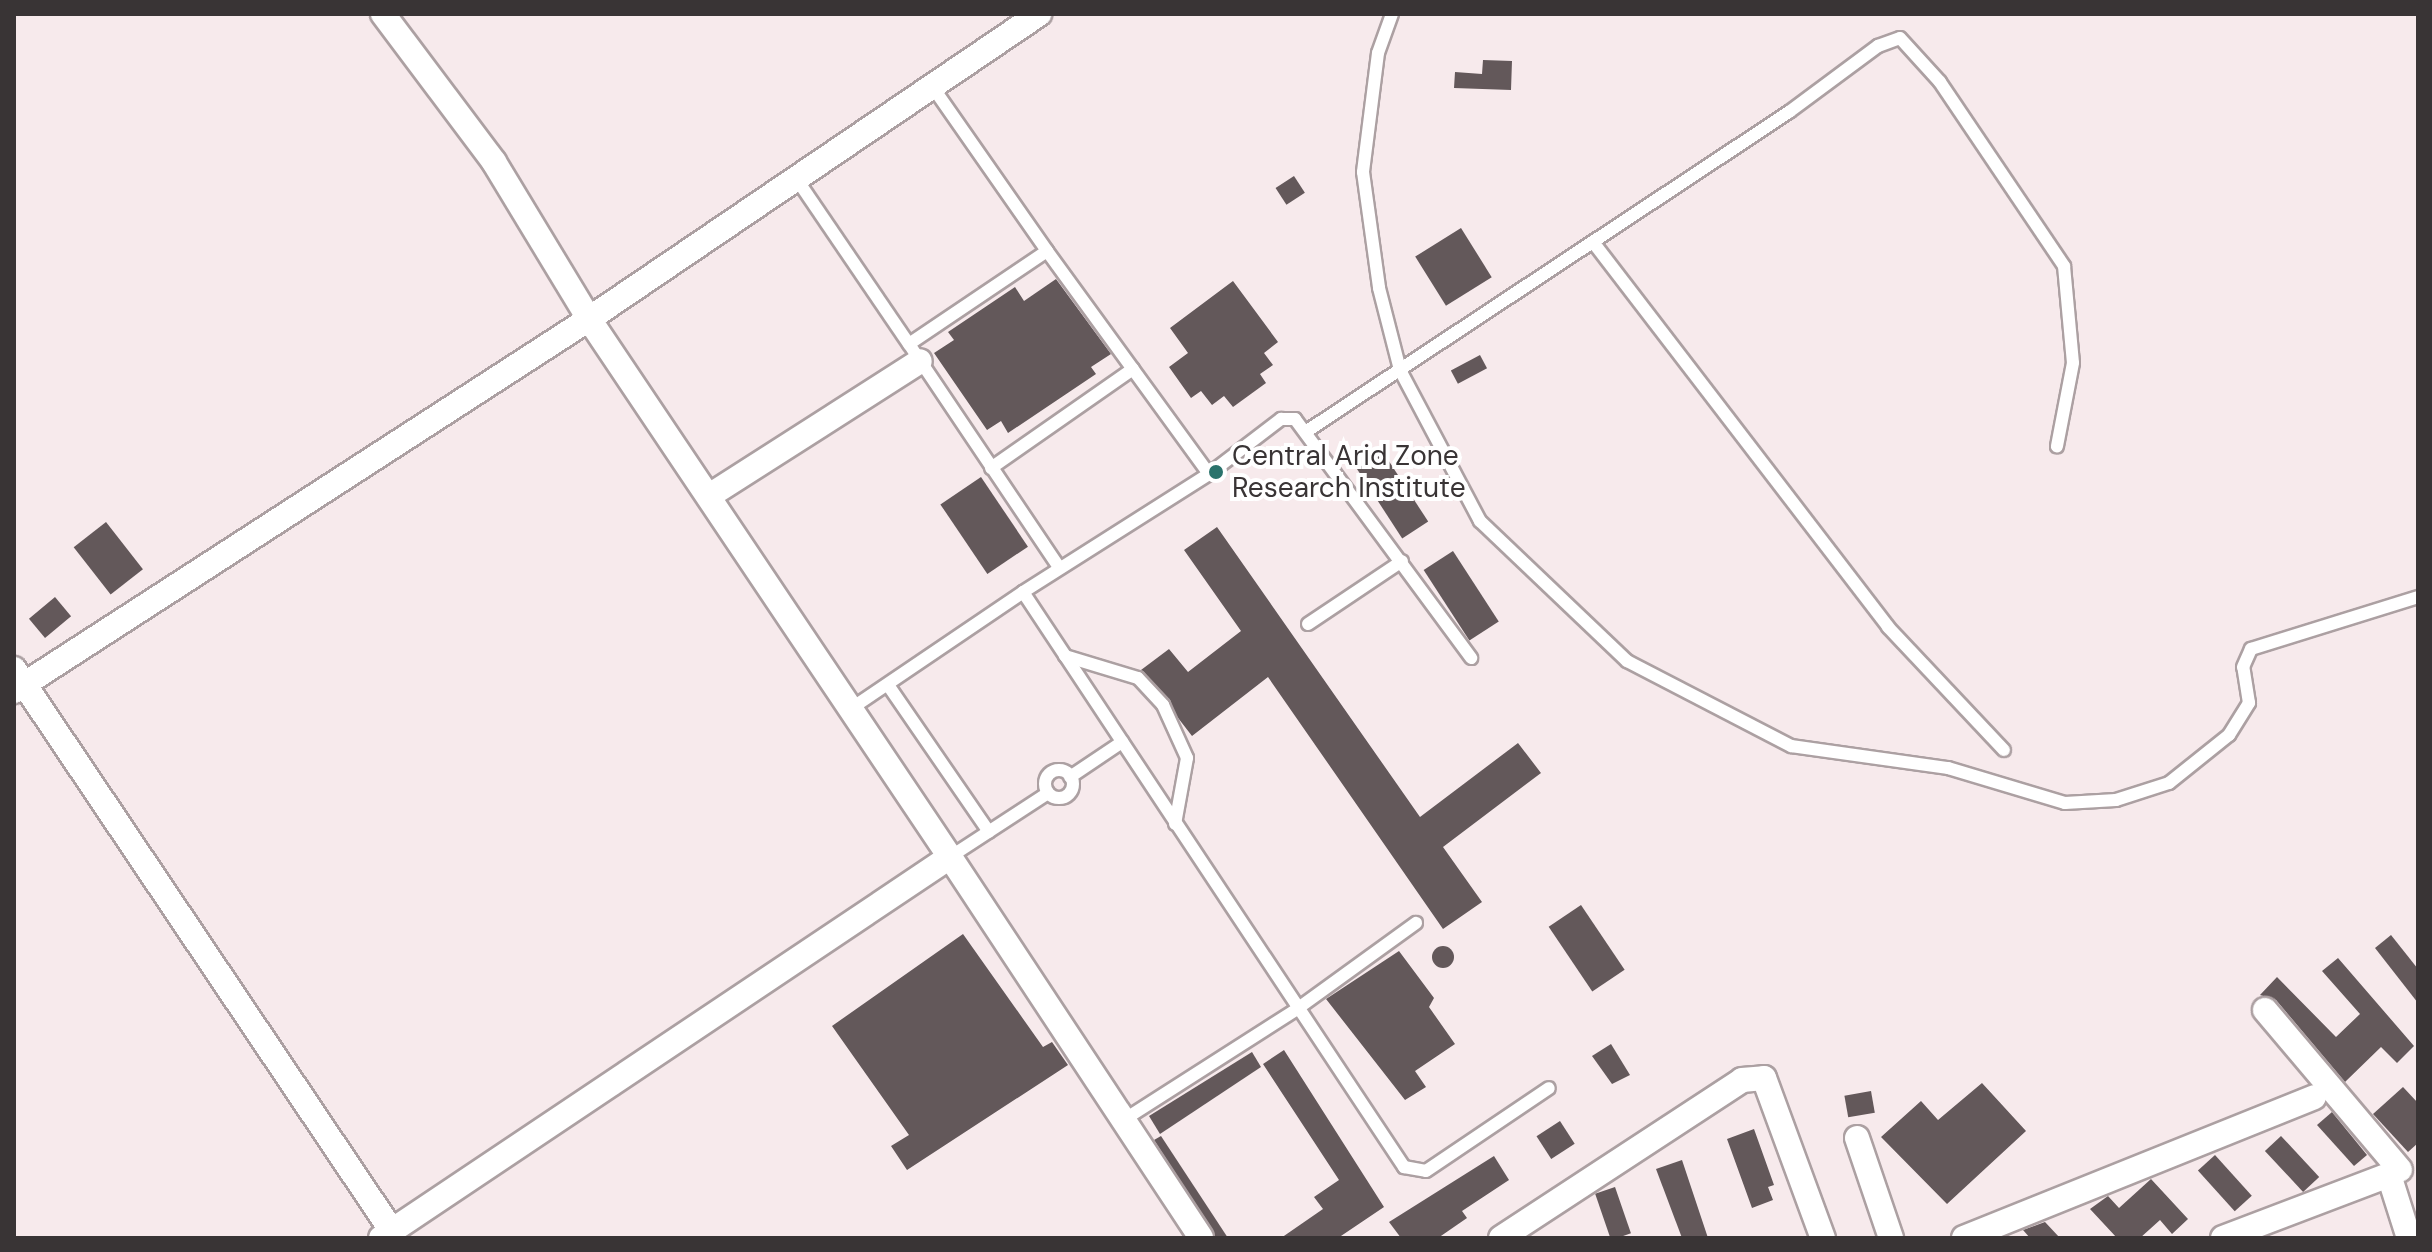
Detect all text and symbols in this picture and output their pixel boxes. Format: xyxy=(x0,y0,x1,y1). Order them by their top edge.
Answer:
place label: Central Arid Zone Research Institute xyxy=(1232,439,1466,505)
marker: Central Arid Zone Research Institute xyxy=(1207,463,1225,481)

